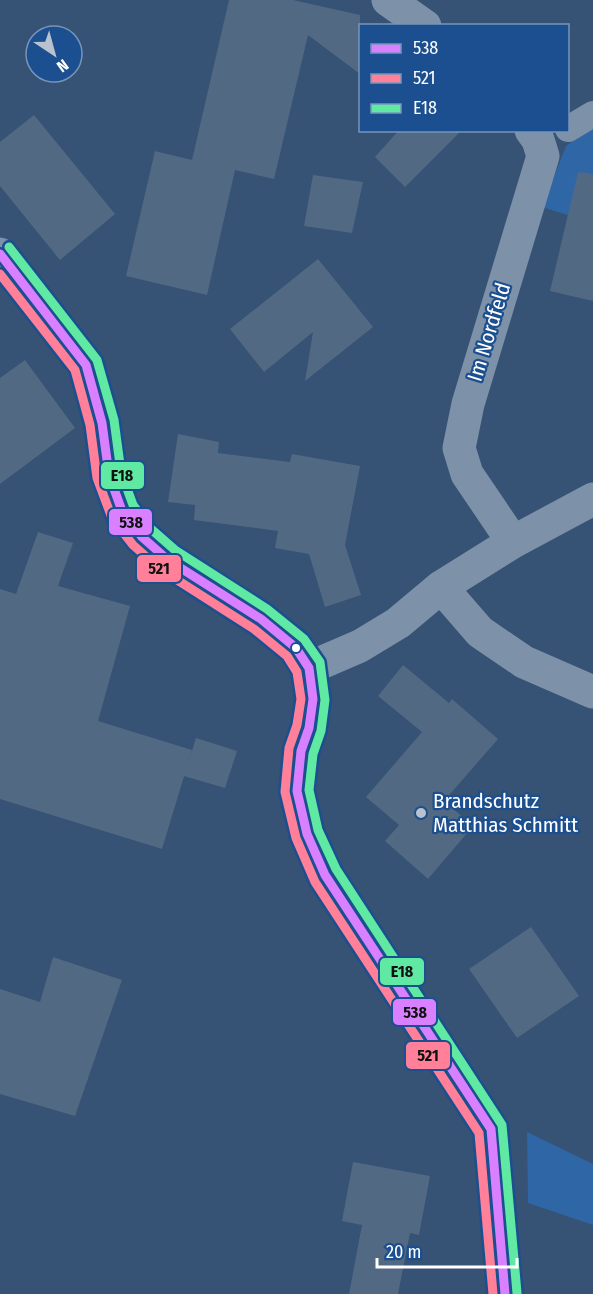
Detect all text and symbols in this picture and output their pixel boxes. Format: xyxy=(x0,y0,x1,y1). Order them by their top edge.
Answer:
north arrow xyxy=(24,24,84,84)
legend xyxy=(359,24,569,132)
text: 538 xyxy=(413,37,438,59)
text: N xyxy=(53,55,72,76)
text: 521 xyxy=(413,67,436,89)
text: E18 xyxy=(413,97,437,119)
street label: Im Nordfeld xyxy=(462,280,516,384)
line badge: E18 xyxy=(100,461,145,490)
text: E18 xyxy=(111,466,134,485)
line badge: 538 xyxy=(108,508,153,536)
text: 538 xyxy=(119,513,143,532)
line badge: 521 xyxy=(136,554,182,583)
text: 521 xyxy=(148,559,170,578)
unlabelled marker xyxy=(290,642,302,654)
place label: Brandschutz Matthias Schmitt xyxy=(433,788,578,838)
marker: Brandschutz Matthias Schmitt xyxy=(414,806,428,820)
line badge: E18 xyxy=(379,957,425,986)
text: E18 xyxy=(391,962,414,981)
line badge: 538 xyxy=(392,998,437,1026)
text: 538 xyxy=(403,1003,427,1022)
line badge: 521 xyxy=(405,1041,451,1070)
text: 521 xyxy=(417,1046,439,1065)
scale bar xyxy=(377,1231,516,1269)
text: 20 m xyxy=(386,1241,421,1263)

